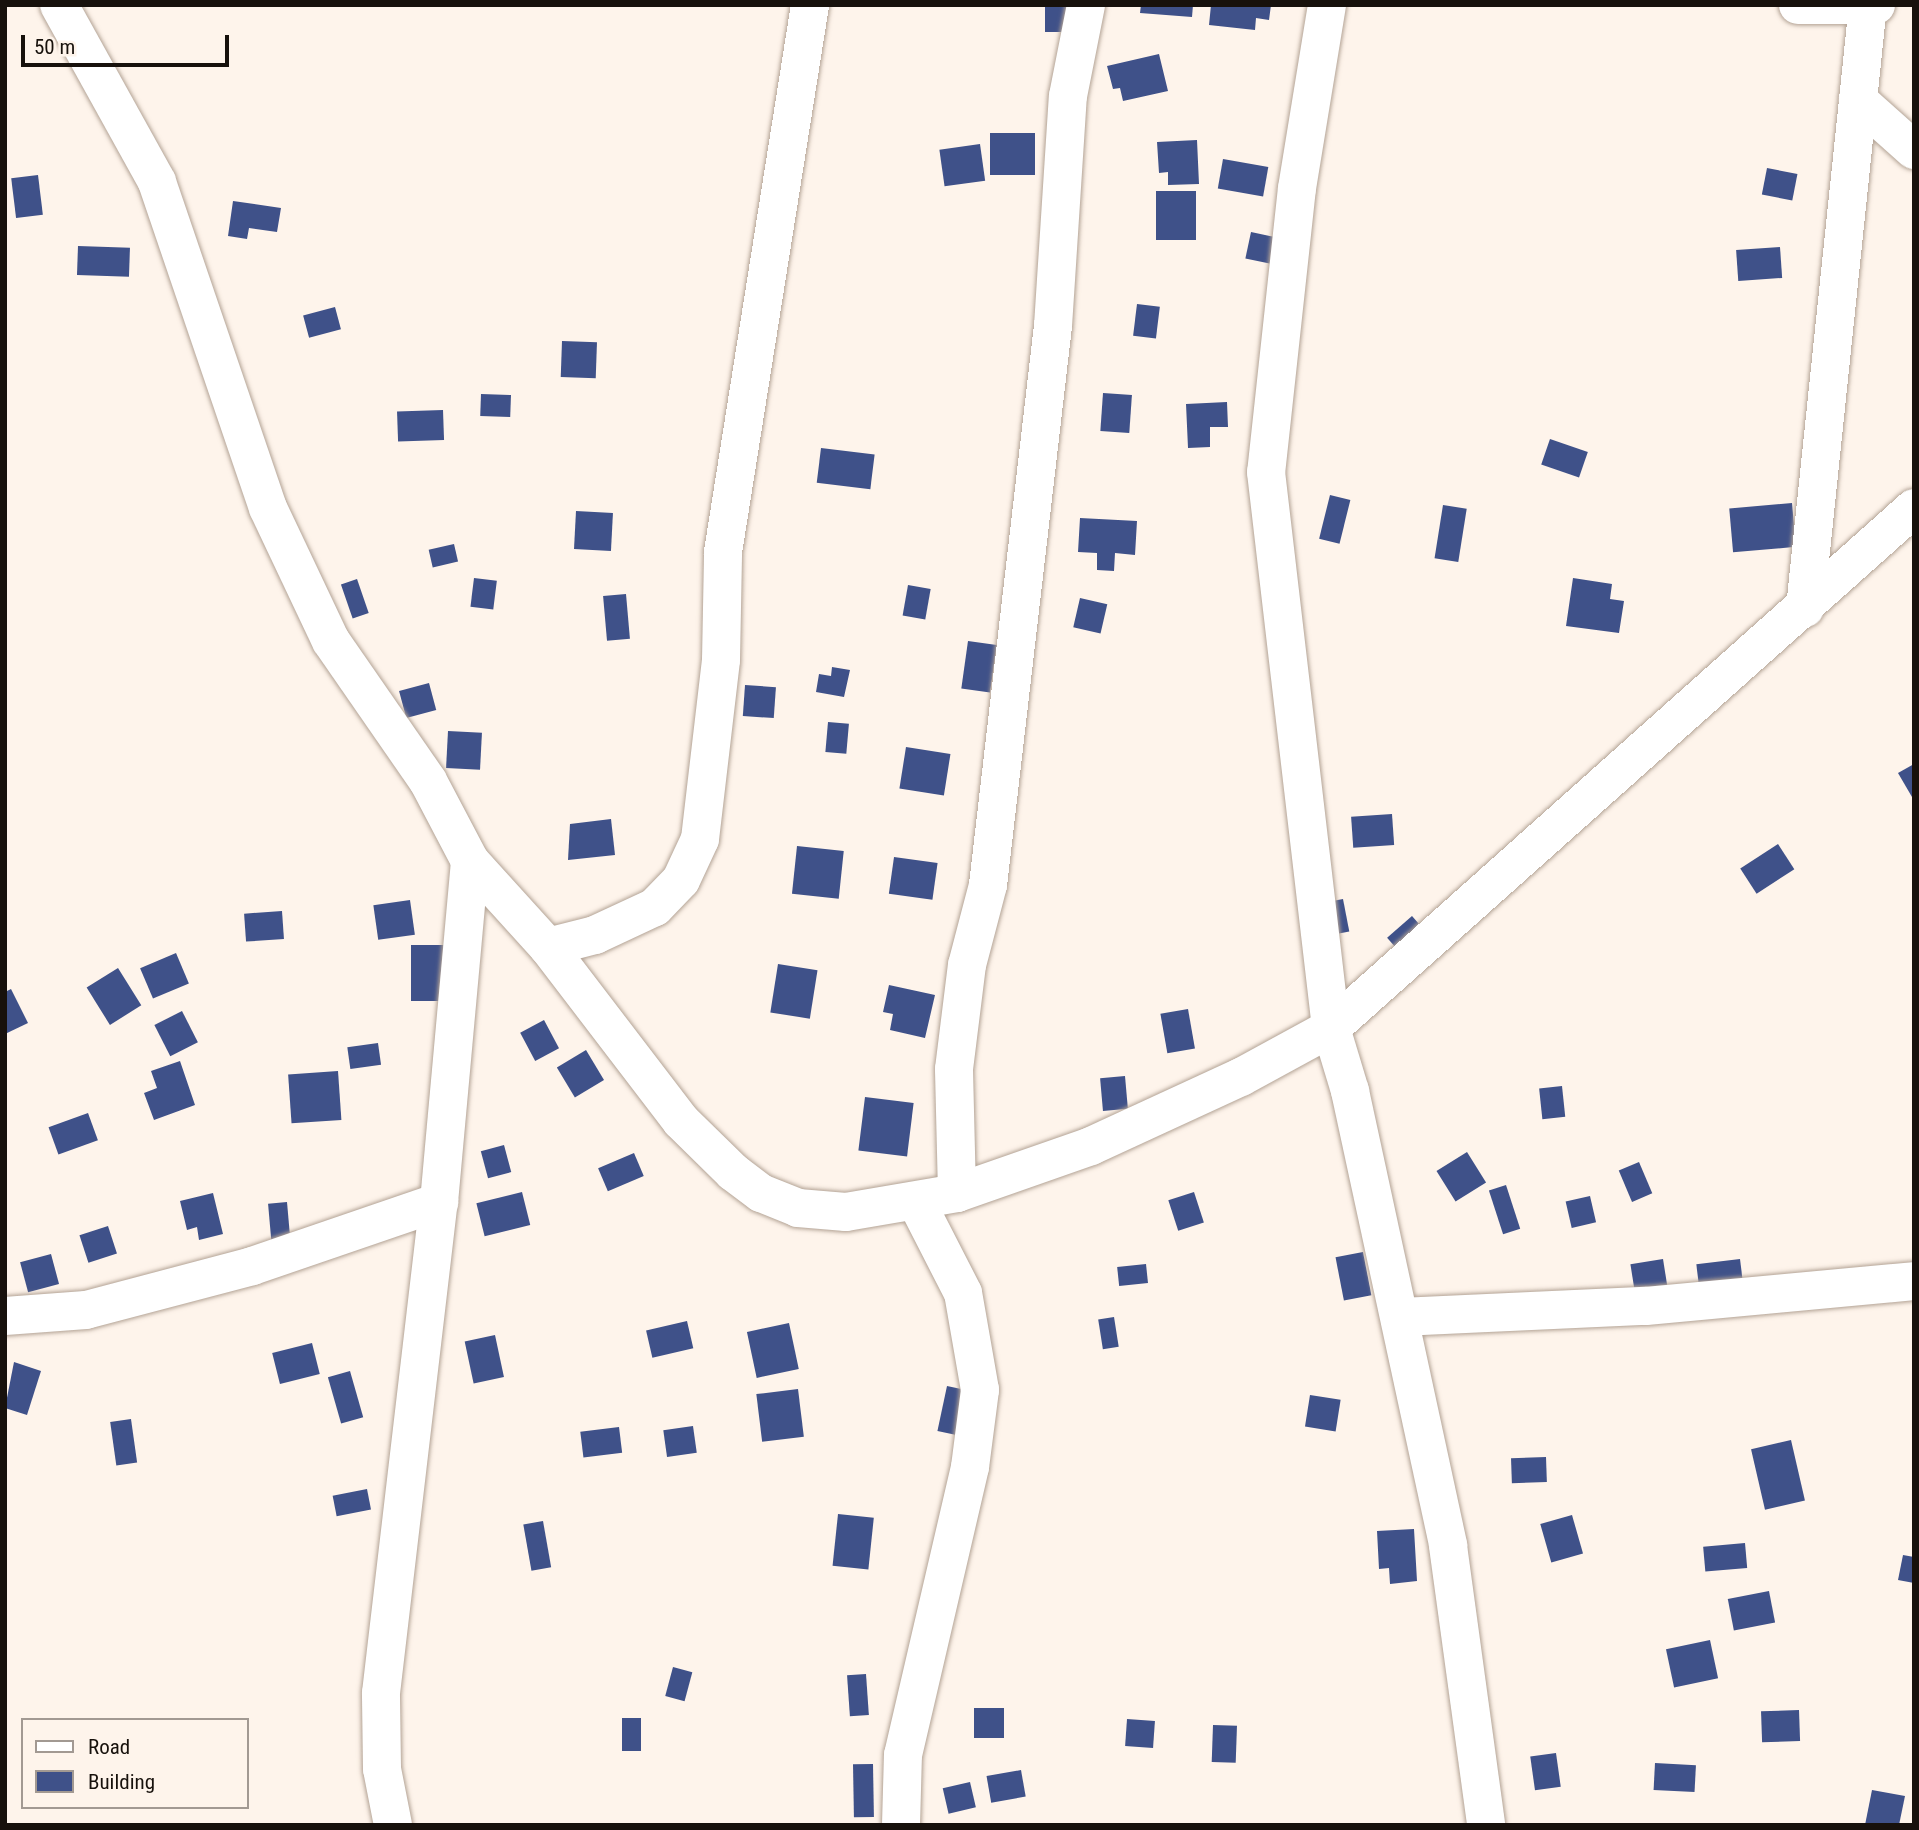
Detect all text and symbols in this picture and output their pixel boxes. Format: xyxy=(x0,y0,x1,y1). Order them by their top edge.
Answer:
scale bar xyxy=(24,21,233,65)
text: 50 m xyxy=(34,35,75,59)
legend xyxy=(21,1718,248,1809)
text: Road xyxy=(88,1735,130,1759)
text: Building xyxy=(88,1770,155,1794)

